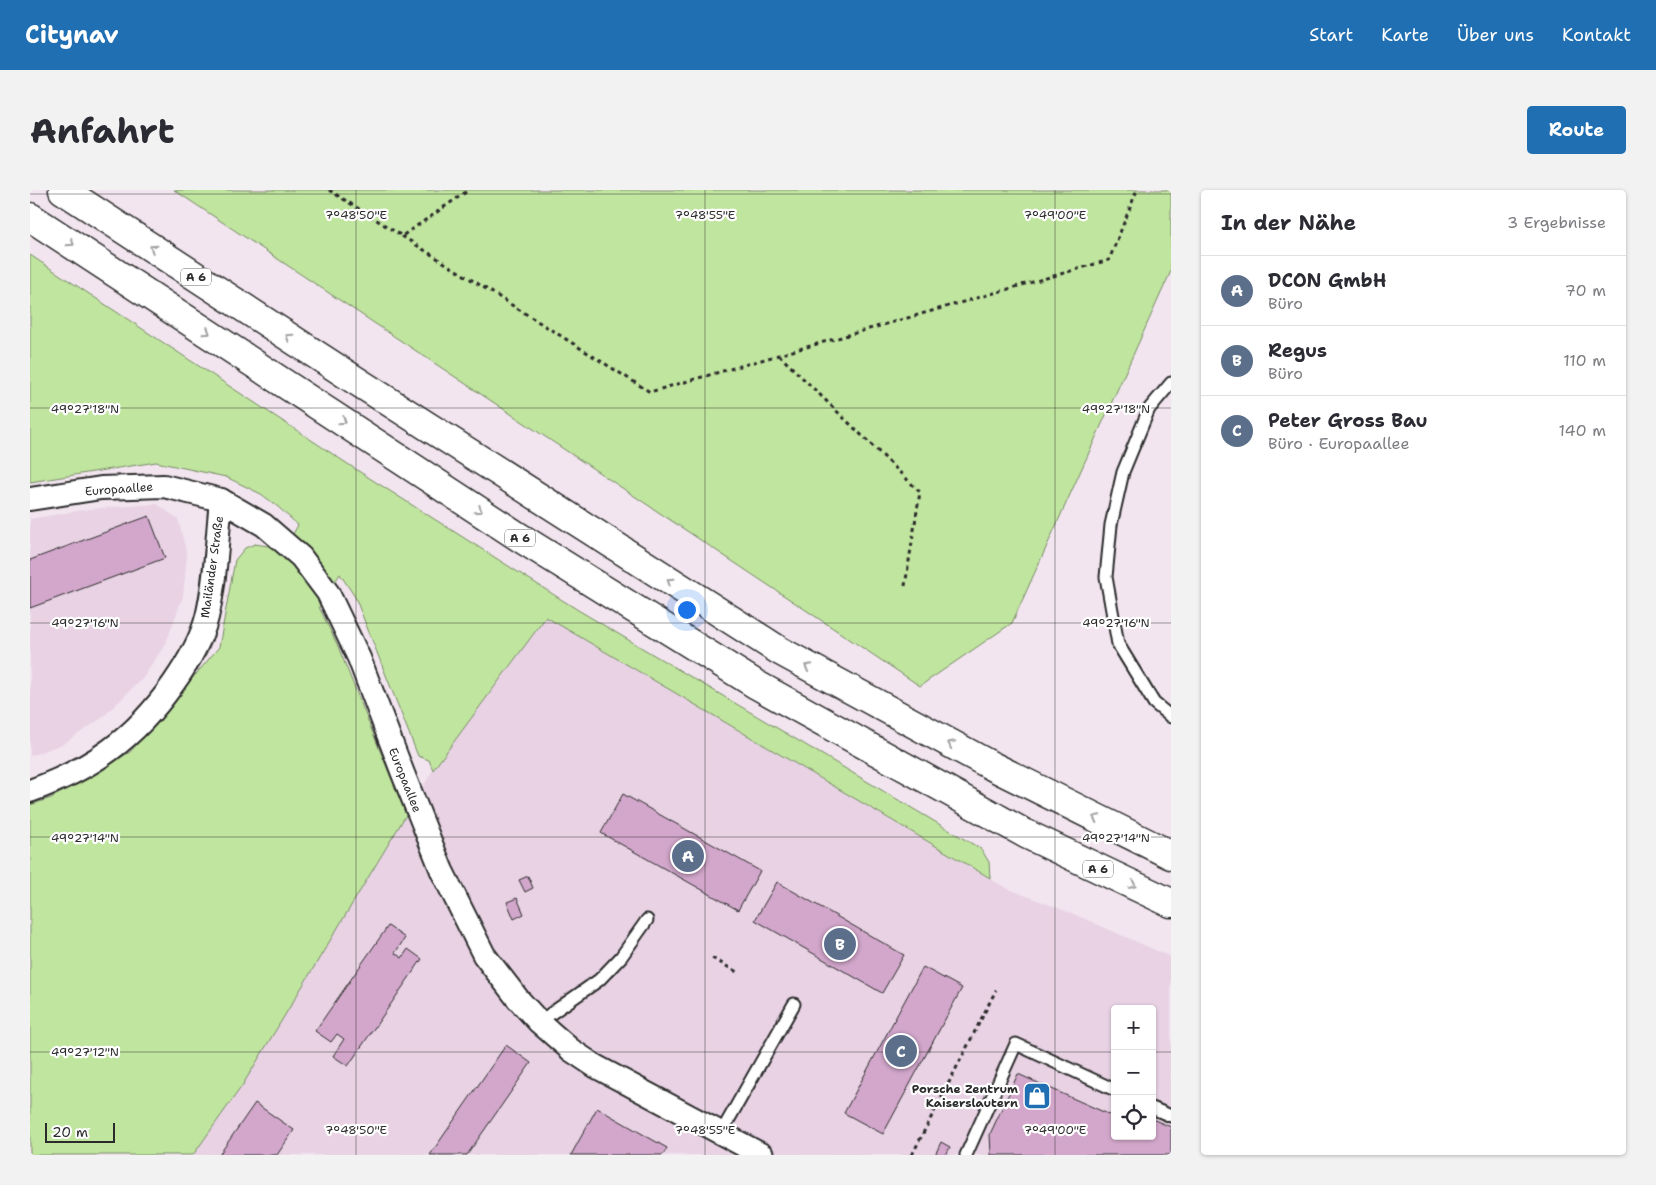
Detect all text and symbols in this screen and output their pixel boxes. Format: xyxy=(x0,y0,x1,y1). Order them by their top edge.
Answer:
text: Citynav xyxy=(25,19,119,51)
text: Start xyxy=(1309,23,1353,47)
text: Karte xyxy=(1381,23,1429,47)
text: Über uns xyxy=(1457,23,1534,47)
text: Kontakt xyxy=(1562,23,1631,47)
button: Route xyxy=(1527,106,1626,154)
text: Anfahrt xyxy=(30,107,174,154)
text: 7°48'50"E xyxy=(325,207,387,223)
text: 7°48'55"E xyxy=(675,207,735,223)
text: 7°49'00"E xyxy=(1024,207,1086,223)
text: In der Nähe xyxy=(1221,209,1356,237)
text: 3 Ergebnisse xyxy=(1507,212,1606,233)
one-way arrow xyxy=(65,237,74,247)
one-way arrow xyxy=(149,245,158,254)
road number: A 6 xyxy=(181,268,211,285)
text: DCON GmbH xyxy=(1268,268,1386,293)
text: A xyxy=(1231,280,1243,301)
text: 70 m xyxy=(1565,280,1606,301)
text: Büro xyxy=(1268,293,1303,314)
one-way arrow xyxy=(201,326,210,336)
one-way arrow xyxy=(285,333,294,343)
text: Regus xyxy=(1268,338,1327,363)
text: B xyxy=(1232,350,1242,371)
text: 110 m xyxy=(1563,350,1606,371)
text: Büro xyxy=(1268,363,1303,384)
text: 49°27'18"N xyxy=(51,401,119,417)
text: 49°27'18"N xyxy=(1082,401,1150,417)
text: Peter Gross Bau xyxy=(1268,408,1427,433)
one-way arrow xyxy=(337,415,346,425)
text: C xyxy=(1232,420,1242,441)
text: 140 m xyxy=(1559,420,1606,441)
text: Büro · Europaallee xyxy=(1268,433,1410,454)
street label: Europaallee xyxy=(84,479,154,499)
one-way arrow xyxy=(473,504,482,514)
street label: Mailänder Straße xyxy=(197,515,227,619)
road number: A 6 xyxy=(505,529,535,546)
one-way arrow xyxy=(667,578,676,587)
your location xyxy=(674,597,700,623)
text: 49°27'16"N xyxy=(51,615,119,631)
text: 49°27'16"N xyxy=(1082,615,1150,631)
one-way arrow xyxy=(805,663,814,673)
one-way arrow xyxy=(947,740,956,750)
street label: Europaallee xyxy=(385,745,425,815)
one-way arrow xyxy=(1092,814,1101,824)
text: 49°27'14"N xyxy=(51,830,119,846)
text: 49°27'14"N xyxy=(1082,830,1150,846)
pin: A xyxy=(672,837,704,875)
road number: A 6 xyxy=(1083,861,1113,878)
one-way arrow xyxy=(1128,879,1137,889)
pin: B xyxy=(824,925,856,963)
map controls xyxy=(1111,1005,1156,1140)
button: + xyxy=(1111,1005,1156,1050)
pin: C xyxy=(885,1032,917,1070)
text: 49°27'12"N xyxy=(51,1044,119,1060)
button: − xyxy=(1111,1050,1156,1095)
place label: Porsche Zentrum Kaiserslautern xyxy=(912,1081,1018,1111)
shop icon: Porsche Zentrum Kaiserslautern xyxy=(1022,1081,1052,1111)
button: locate xyxy=(1111,1095,1156,1140)
scale bar xyxy=(45,1120,115,1143)
text: 7°48'50"E xyxy=(325,1122,387,1138)
text: 7°48'55"E xyxy=(675,1122,735,1138)
text: 7°49'00"E xyxy=(1024,1122,1086,1138)
text: 20 m xyxy=(52,1123,88,1141)

